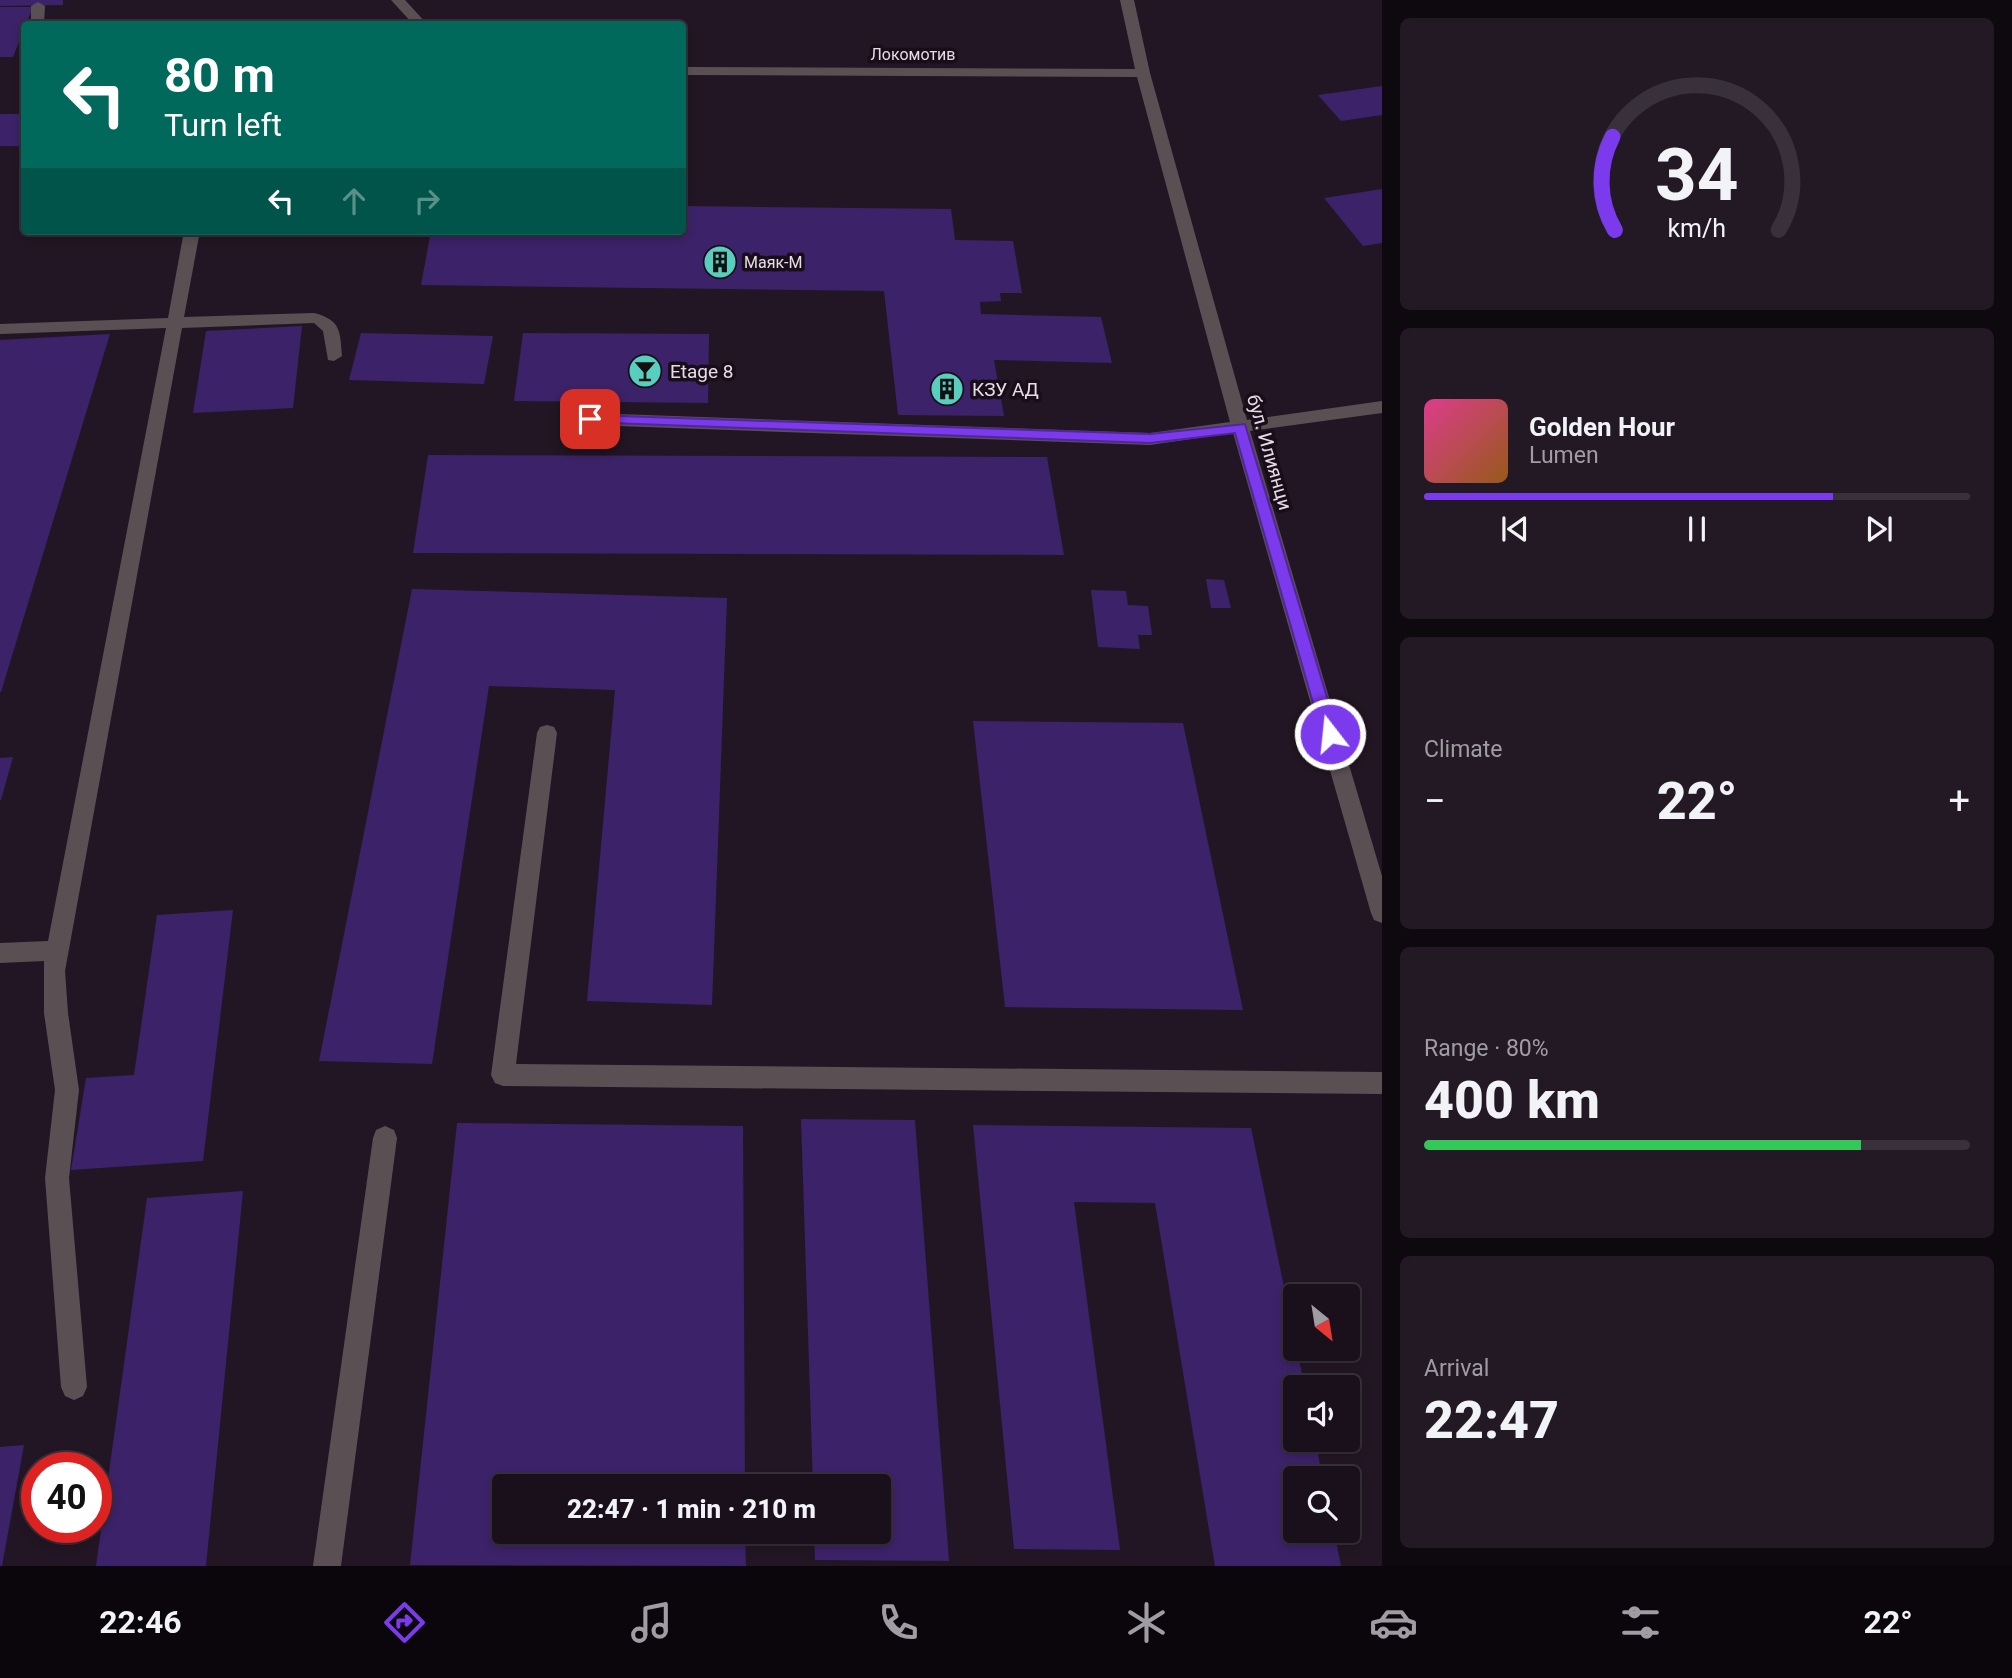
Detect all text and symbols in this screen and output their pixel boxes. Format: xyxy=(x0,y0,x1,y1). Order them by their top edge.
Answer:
street label: Локомотив xyxy=(871,45,955,64)
text: 80 m xyxy=(164,47,275,104)
icon: left xyxy=(49,49,140,140)
text: Turn left xyxy=(164,106,282,144)
text: 34 xyxy=(1655,132,1739,218)
icon: left xyxy=(262,182,300,220)
icon: ahead xyxy=(335,182,373,220)
icon: right xyxy=(408,182,446,220)
text: km/h xyxy=(1668,214,1726,243)
building icon: Маяк-М xyxy=(701,243,739,281)
place label: Маяк-М xyxy=(744,253,803,272)
bar icon: Etage 8 xyxy=(626,352,664,390)
place label: Etage 8 xyxy=(670,360,734,383)
building icon: КЗУ АД xyxy=(928,370,966,408)
place label: КЗУ АД xyxy=(972,378,1039,401)
pin xyxy=(560,389,620,449)
street label: бул. Илиянци xyxy=(1242,392,1297,513)
icon: arrive xyxy=(571,400,609,438)
text: Golden Hour xyxy=(1529,412,1675,442)
text: Lumen xyxy=(1529,442,1599,469)
icon: previous xyxy=(1496,510,1534,548)
icon: pause xyxy=(1678,510,1716,548)
icon: next xyxy=(1860,510,1898,548)
position arrow xyxy=(1293,697,1367,771)
text: Climate xyxy=(1424,736,1503,763)
text: 22° xyxy=(1657,771,1737,832)
text: − xyxy=(1424,779,1446,823)
text: + xyxy=(1948,779,1970,823)
text: Range · 80% xyxy=(1424,1035,1549,1062)
text: 400 km xyxy=(1424,1070,1600,1131)
north arrow xyxy=(1283,1284,1360,1362)
map controls xyxy=(1283,1284,1360,1543)
text: Arrival xyxy=(1424,1355,1489,1382)
button: sound xyxy=(1283,1375,1360,1452)
text: 22:47 xyxy=(1424,1390,1559,1451)
speed limit sign: 40 xyxy=(21,1452,112,1543)
button: search xyxy=(1283,1466,1360,1543)
text: 22:47 · 1 min · 210 m xyxy=(567,1494,816,1524)
icon: directions xyxy=(380,1598,429,1647)
icon: music xyxy=(627,1598,676,1647)
icon: phone xyxy=(874,1598,923,1647)
icon: climate xyxy=(1122,1598,1171,1647)
icon: car xyxy=(1369,1598,1418,1647)
icon: filters xyxy=(1616,1598,1665,1647)
text: 22:46 xyxy=(99,1603,182,1641)
text: 22° xyxy=(1864,1603,1913,1641)

